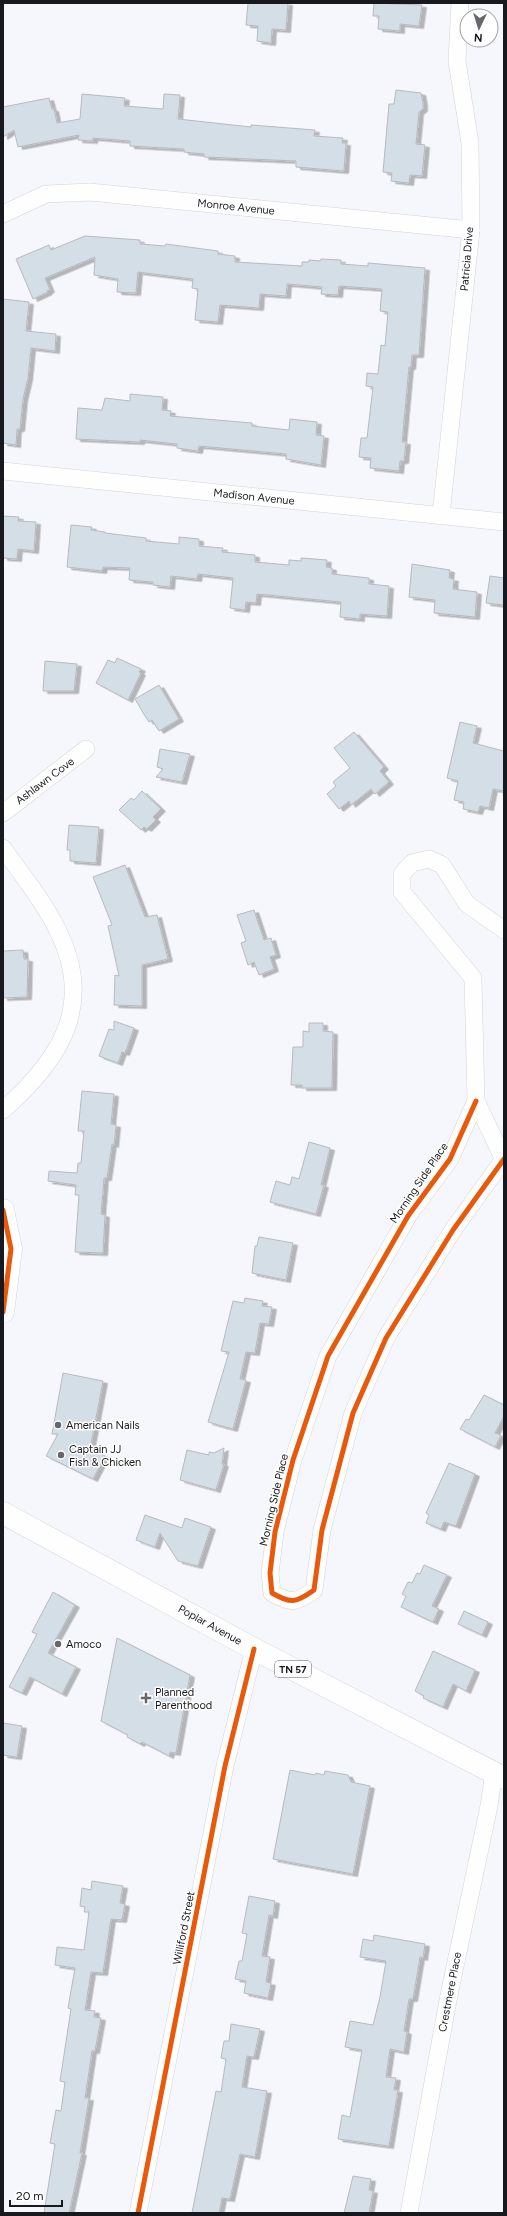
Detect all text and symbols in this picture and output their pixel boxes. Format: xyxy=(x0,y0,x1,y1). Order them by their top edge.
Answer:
north arrow xyxy=(459,8,499,48)
text: N xyxy=(474,31,483,44)
street label: Monroe Avenue xyxy=(197,196,275,218)
street label: Patricia Drive xyxy=(458,226,476,292)
street label: Madison Avenue xyxy=(213,486,295,508)
street label: Ashlawn Cove xyxy=(13,755,77,807)
street label: Morning Side Place xyxy=(387,1140,451,1226)
place label: American Nails xyxy=(66,1419,140,1432)
marker: American Nails xyxy=(53,1420,63,1430)
place label: Captain JJ Fish & Chicken xyxy=(69,1443,141,1469)
marker: Captain JJ Fish & Chicken xyxy=(56,1450,66,1460)
street label: Morning Side Place xyxy=(257,1453,291,1547)
street label: Poplar Avenue xyxy=(176,1602,244,1648)
place label: Amoco xyxy=(66,1638,102,1651)
marker: Amoco xyxy=(53,1639,63,1649)
road number: TN 57 xyxy=(275,1661,311,1677)
place label: Planned Parenthood xyxy=(155,1686,212,1712)
marker: Planned Parenthood xyxy=(140,1692,152,1704)
street label: Williford Street xyxy=(171,1890,197,1966)
street label: Crestmere Place xyxy=(436,1951,464,2033)
scale bar xyxy=(10,2182,62,2208)
text: 20 m xyxy=(16,2189,44,2203)

